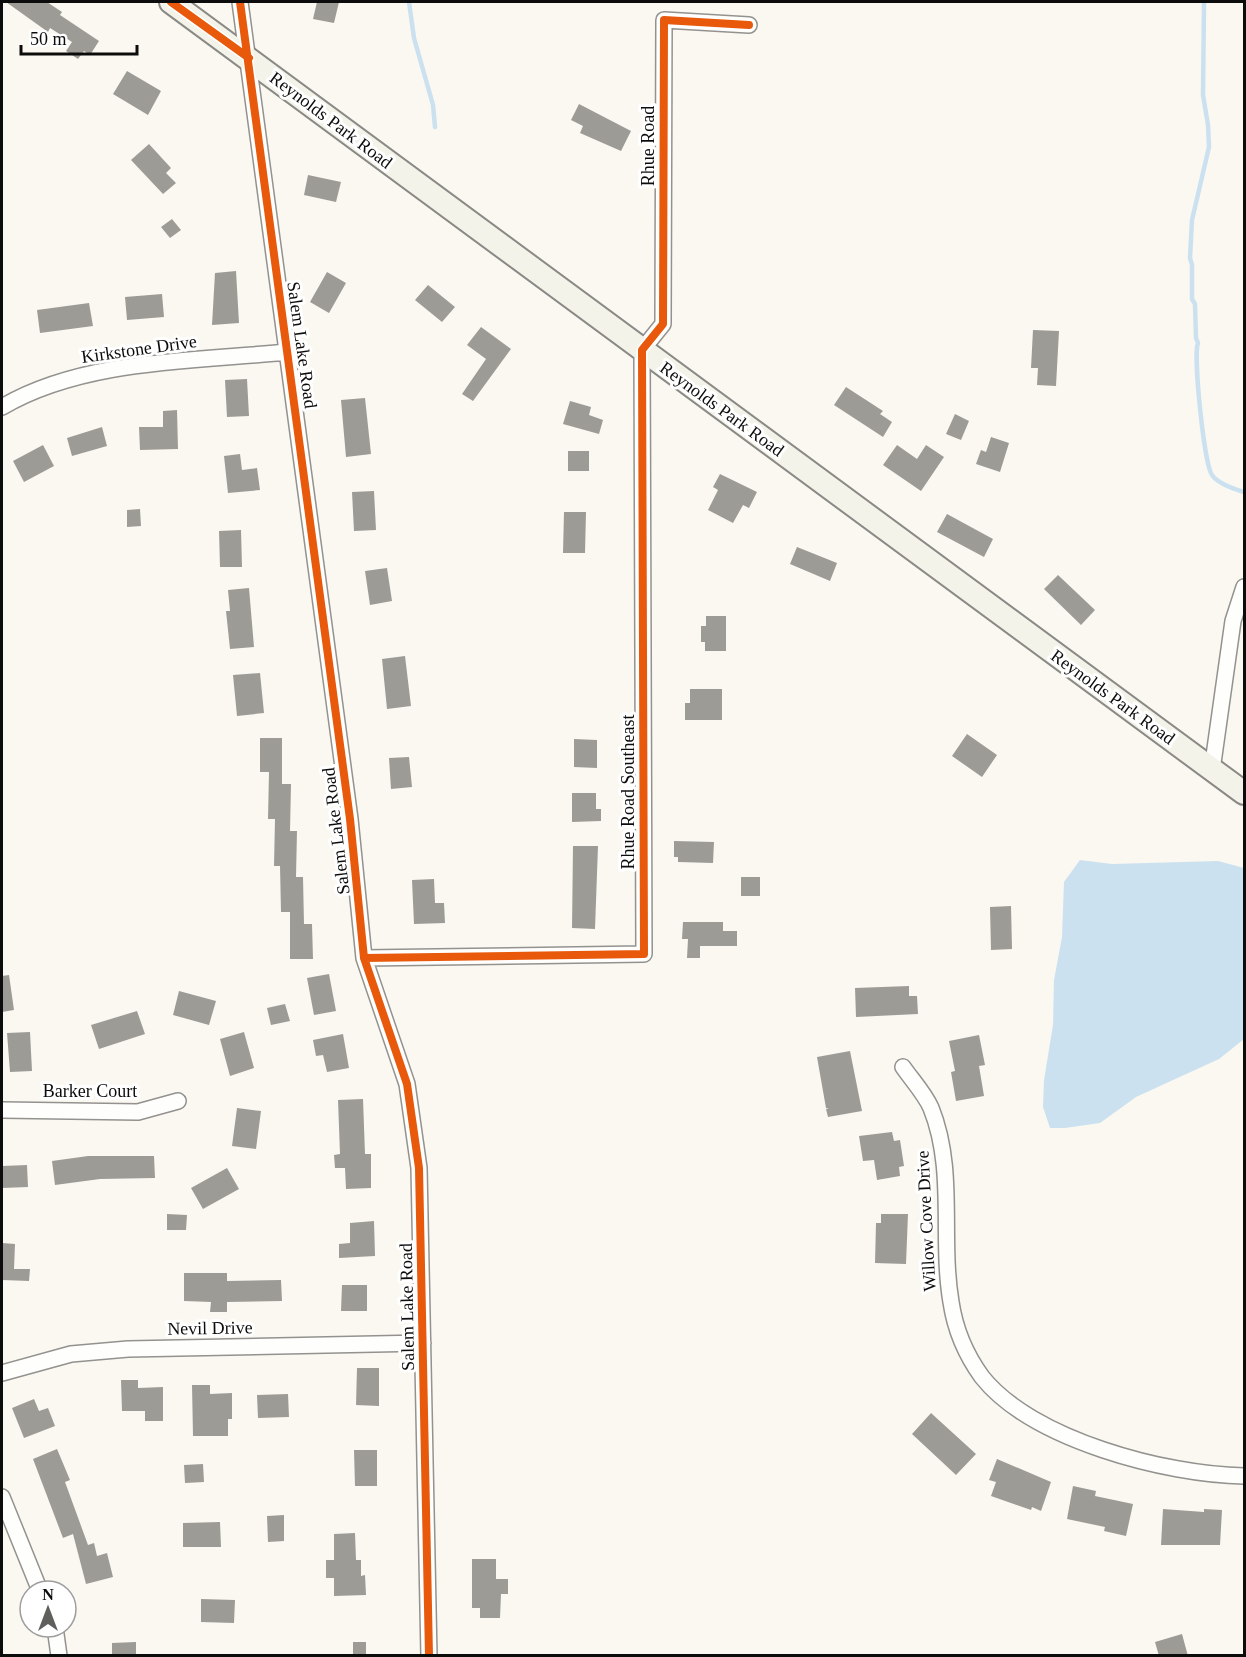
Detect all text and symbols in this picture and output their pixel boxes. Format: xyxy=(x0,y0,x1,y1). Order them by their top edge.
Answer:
scale bar xyxy=(21,18,136,56)
text: 50 m xyxy=(30,29,67,49)
street label: Reynolds Park Road xyxy=(266,67,396,173)
street label: Rhue Road xyxy=(638,106,658,186)
street label: Salem Lake Road xyxy=(283,280,321,410)
street label: Kirkstone Drive xyxy=(80,331,198,367)
street label: Reynolds Park Road xyxy=(656,357,788,461)
street label: Reynolds Park Road xyxy=(1047,645,1179,749)
street label: Rhue Road Southeast xyxy=(618,715,638,870)
street label: Salem Lake Road xyxy=(318,766,354,896)
street label: Barker Court xyxy=(43,1081,137,1101)
street label: Willow Cove Drive xyxy=(912,1150,940,1292)
street label: Salem Lake Road xyxy=(396,1243,418,1371)
street label: Nevil Drive xyxy=(167,1317,253,1339)
north arrow xyxy=(18,1579,78,1639)
text: N xyxy=(42,1586,54,1603)

